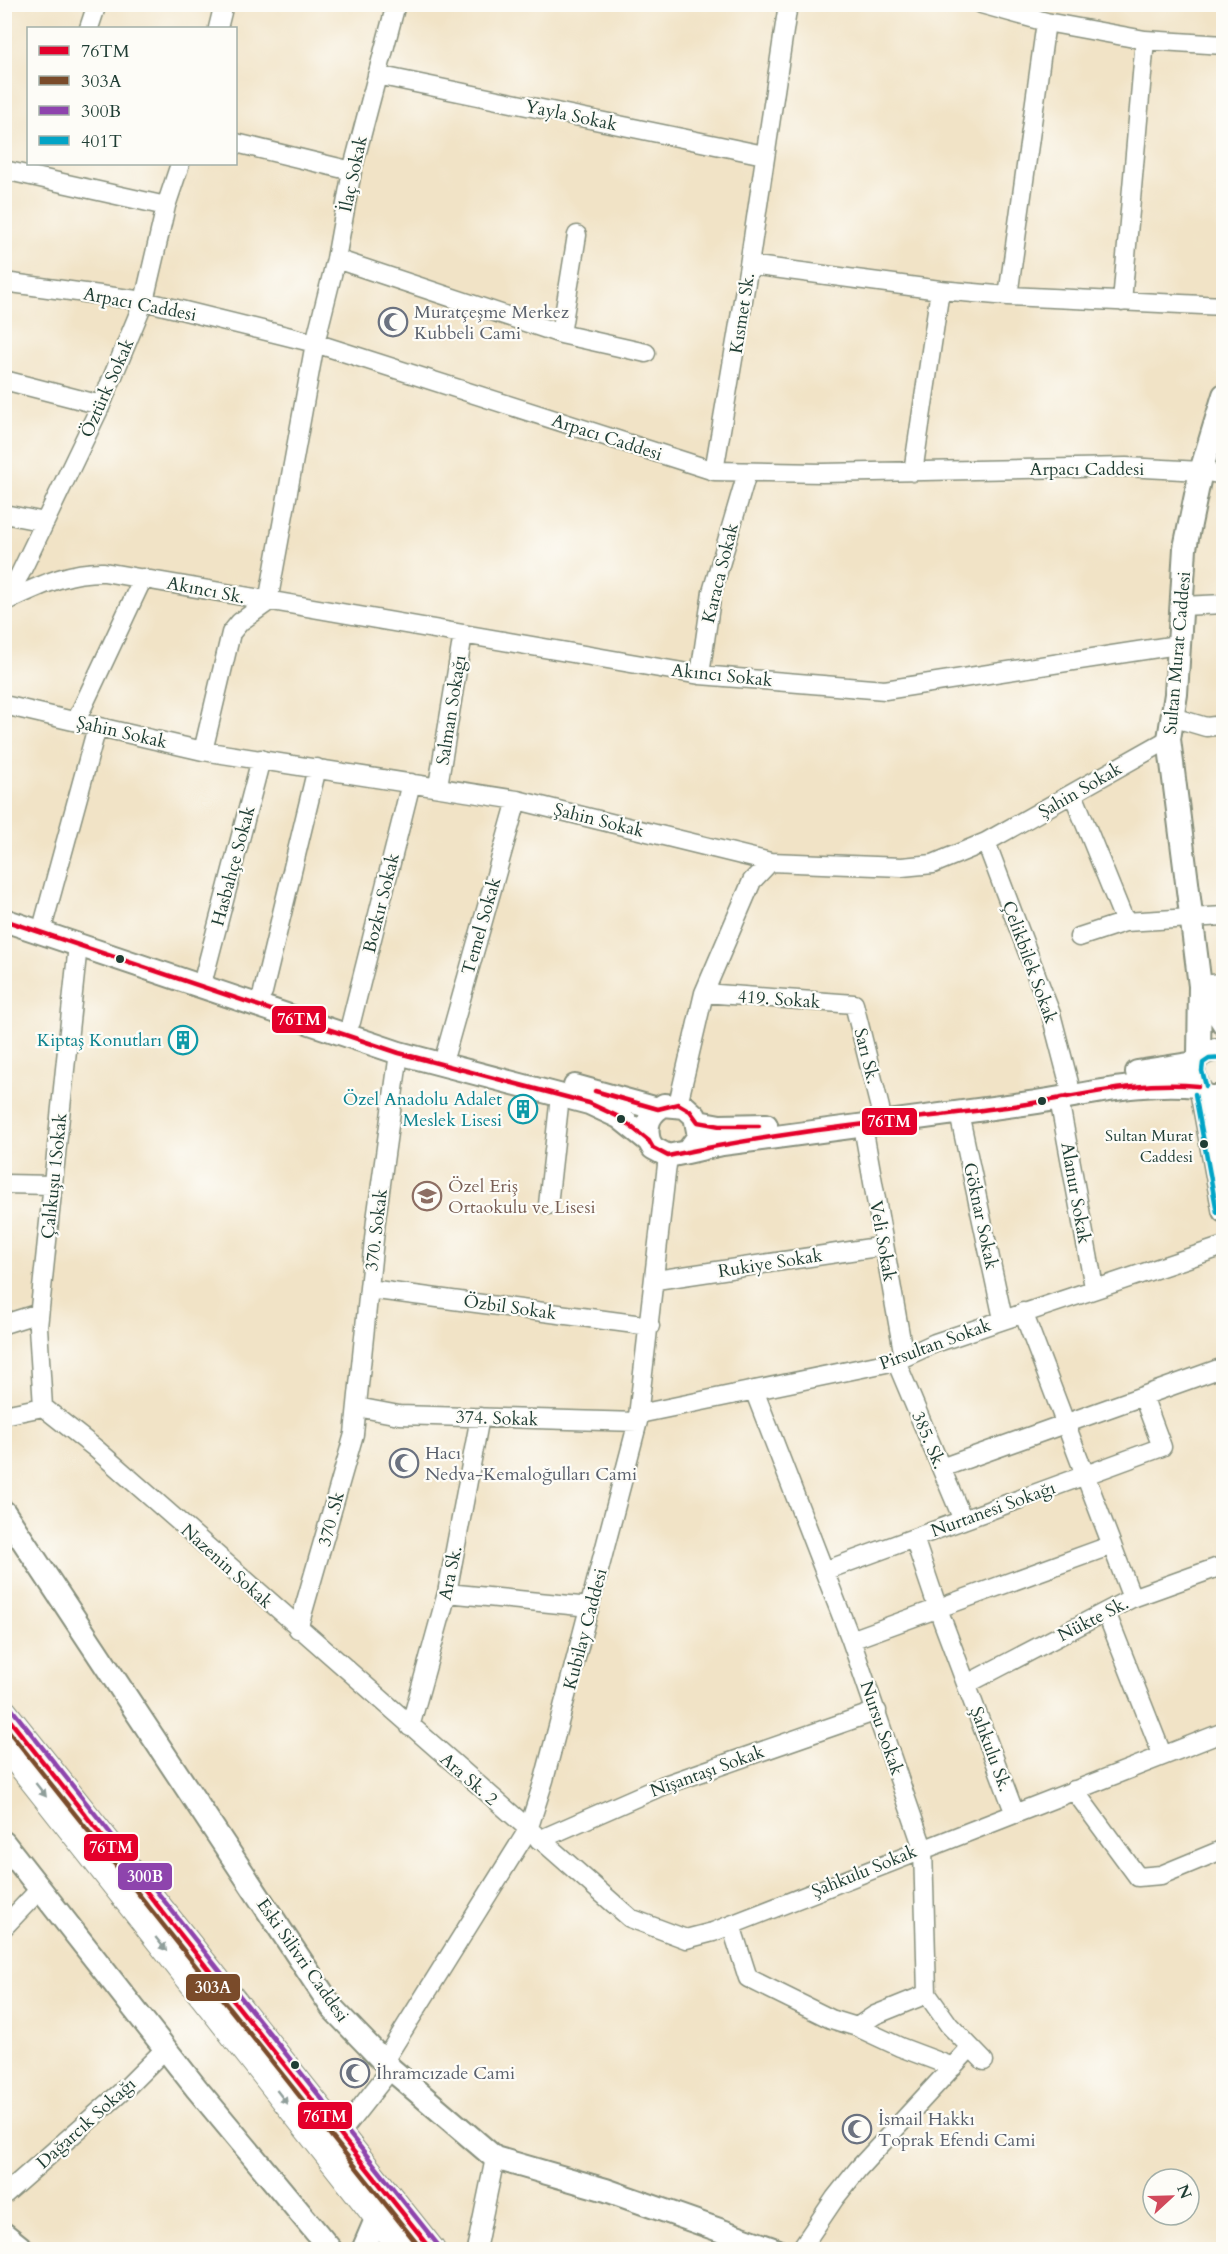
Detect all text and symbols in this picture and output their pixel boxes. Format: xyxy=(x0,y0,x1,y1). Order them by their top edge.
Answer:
legend xyxy=(27,27,237,165)
text: 76TM xyxy=(81,39,130,64)
text: 303A xyxy=(81,69,122,94)
street label: Yayla Sokak xyxy=(522,94,620,138)
text: 300B xyxy=(81,99,121,124)
text: 401T xyxy=(81,129,122,154)
street label: İlaç Sokak xyxy=(333,133,374,215)
street label: Kısmet Sk. xyxy=(724,271,761,355)
street label: Arpacı Caddesi xyxy=(81,281,199,328)
place label: Muratçeşme Merkez Kubbeli Cami xyxy=(414,300,569,346)
mosque icon: Muratçeşme Merkez Kubbeli Cami xyxy=(377,306,409,338)
street label: Öztürk Sokak xyxy=(74,334,141,442)
street label: Arpacı Caddesi xyxy=(548,408,665,467)
street label: Arpacı Caddesi xyxy=(1030,457,1144,482)
street label: Karaca Sokak xyxy=(696,520,745,626)
street label: Sultan Murat Caddesi xyxy=(1158,570,1197,736)
street label: Akıncı Sk. xyxy=(165,571,247,610)
street label: Salman Sokağı xyxy=(430,653,473,767)
street label: Akıncı Sokak xyxy=(670,658,774,693)
street label: Şahin Sokak xyxy=(74,710,170,755)
street label: Şahin Sokak xyxy=(1034,756,1127,824)
street label: Şahin Sokak xyxy=(551,797,647,844)
street label: Hasbahçe Sokak xyxy=(205,803,262,929)
street label: Bozkır Sokak xyxy=(357,850,406,956)
street label: Temel Sokak xyxy=(456,874,507,978)
street label: Çelikbilek Sokak xyxy=(996,897,1063,1027)
unlabelled marker xyxy=(114,953,126,965)
street label: 419. Sokak xyxy=(737,984,822,1015)
line badge: 76TM xyxy=(271,1005,327,1034)
text: 76TM xyxy=(277,1009,321,1031)
building icon: Kiptaş Konutları xyxy=(167,1024,199,1056)
street label: Sarı Sk. xyxy=(848,1026,885,1087)
place label: Kiptaş Konutları xyxy=(37,1028,162,1053)
place label: Özel Anadolu Adalet Meslek Lisesi xyxy=(343,1087,502,1133)
building icon: Özel Anadolu Adalet Meslek Lisesi xyxy=(507,1093,539,1125)
unlabelled marker xyxy=(1036,1095,1048,1107)
line badge: 76TM xyxy=(861,1107,918,1136)
text: 76TM xyxy=(867,1111,911,1133)
street label: Çalıkuşu 1Sokak xyxy=(35,1112,74,1240)
unlabelled marker xyxy=(615,1113,627,1125)
place label: Sultan Murat Caddesi xyxy=(1105,1125,1194,1168)
marker: Sultan Murat Caddesi xyxy=(1198,1138,1210,1150)
street label: Alanur Sokak xyxy=(1054,1140,1097,1246)
street label: Göknar Sokak xyxy=(957,1160,1004,1272)
place label: Özel Eriş Ortaokulu ve Lisesi xyxy=(448,1174,595,1220)
school or university icon: Özel Eriş Ortaokulu ve Lisesi xyxy=(411,1180,443,1212)
street label: 370. Sokak xyxy=(359,1187,394,1273)
street label: Veli Sokak xyxy=(863,1199,902,1284)
street label: Rukiye Sokak xyxy=(716,1243,824,1284)
street label: Özbil Sokak xyxy=(462,1289,558,1326)
street label: Pirsultan Sokak xyxy=(876,1313,995,1376)
street label: 374. Sokak xyxy=(455,1405,539,1432)
street label: 385. Sk. xyxy=(905,1408,952,1473)
place label: Hacı Nedva-Kemaloğulları Cami xyxy=(425,1441,637,1487)
mosque icon: Hacı Nedva-Kemaloğulları Cami xyxy=(388,1447,420,1479)
street label: Nurtanesi Sokağı xyxy=(927,1475,1059,1544)
street label: 370 .Sk xyxy=(312,1489,351,1549)
street label: Nazenin Sokak xyxy=(175,1518,278,1615)
street label: Ara Sk. xyxy=(433,1543,468,1603)
street label: Kubilay Caddesi xyxy=(557,1566,614,1693)
street label: Nükte Sk. xyxy=(1053,1591,1133,1648)
street label: Nursu Sokak xyxy=(854,1678,909,1779)
street label: Şahkulu Sk. xyxy=(964,1703,1017,1795)
street label: Nişantaşı Sokak xyxy=(647,1739,768,1804)
street label: Ara Sk. 2 xyxy=(434,1747,503,1812)
one-way arrow xyxy=(35,1782,48,1798)
line badge: 76TM xyxy=(83,1833,139,1862)
text: 76TM xyxy=(89,1837,133,1859)
street label: Şahkulu Sokak xyxy=(808,1839,921,1904)
line badge: 300B xyxy=(117,1862,173,1891)
text: 300B xyxy=(127,1866,163,1888)
street label: Eski Silivri Caddesi xyxy=(251,1893,355,2027)
one-way arrow xyxy=(155,1936,168,1952)
line badge: 303A xyxy=(185,1973,241,2002)
text: 303A xyxy=(195,1977,231,1999)
mosque icon: İhramcızade Cami xyxy=(339,2057,371,2089)
unlabelled marker xyxy=(289,2059,301,2071)
place label: İhramcızade Cami xyxy=(376,2061,515,2086)
street label: Dağarcık Sokağı xyxy=(31,2072,141,2175)
one-way arrow xyxy=(276,2089,288,2104)
line badge: 76TM xyxy=(297,2101,353,2130)
text: 76TM xyxy=(303,2106,347,2128)
place label: İsmail Hakkı Toprak Efendi Cami xyxy=(878,2107,1036,2153)
mosque icon: İsmail Hakkı Toprak Efendi Cami xyxy=(841,2113,873,2145)
north arrow xyxy=(1141,2167,1201,2227)
text: N xyxy=(1171,2181,1197,2202)

